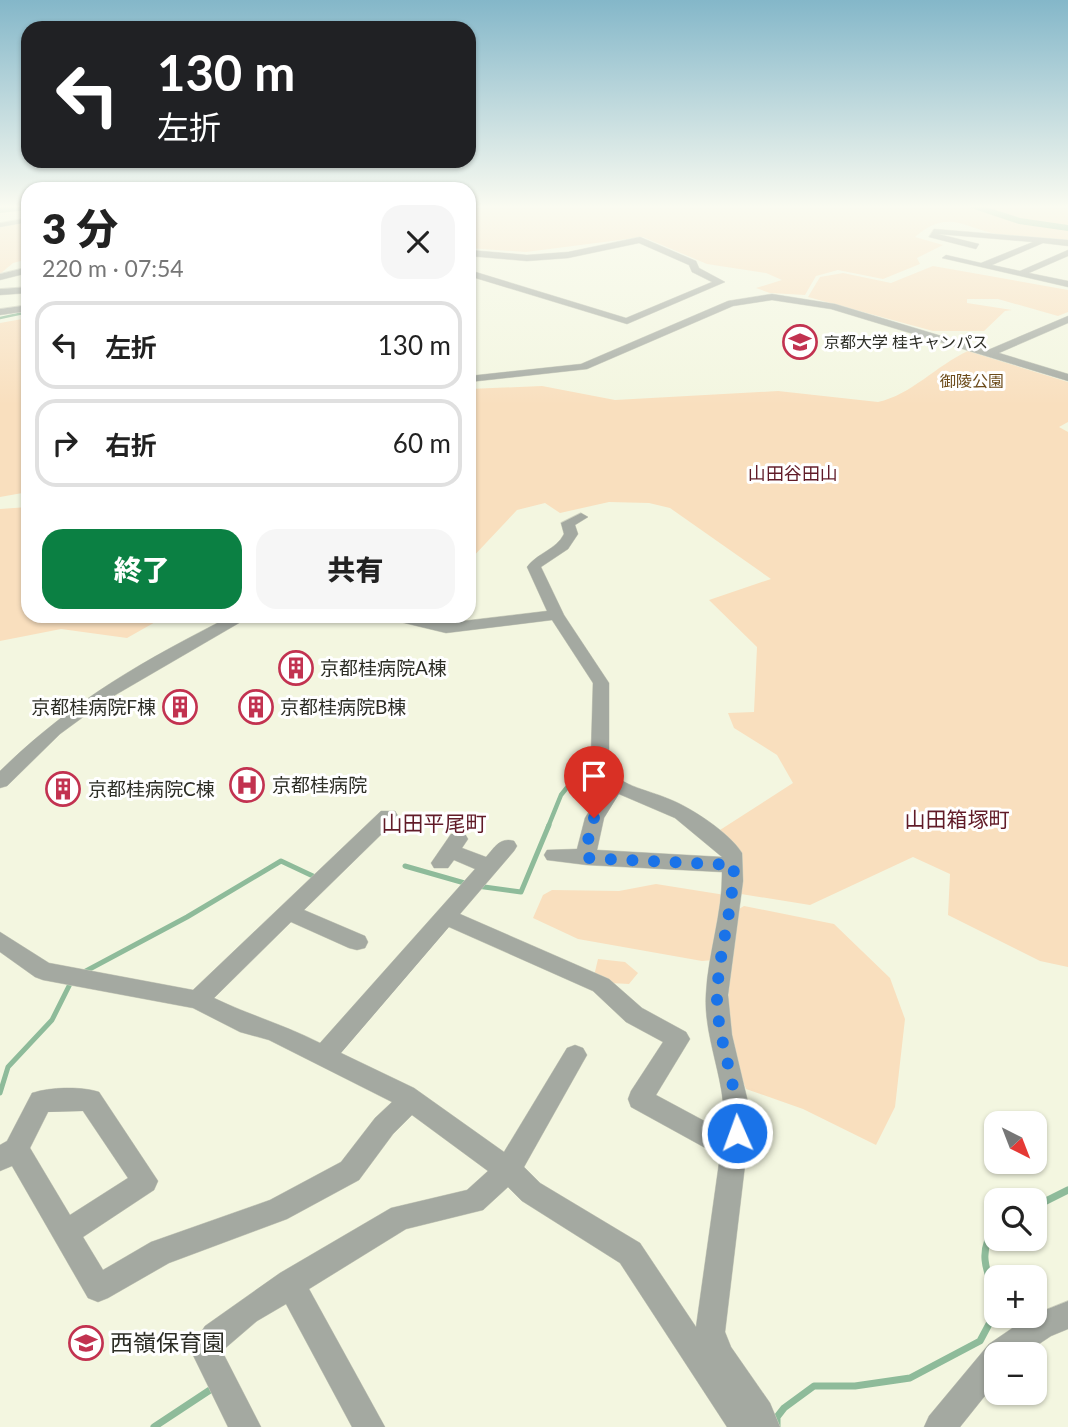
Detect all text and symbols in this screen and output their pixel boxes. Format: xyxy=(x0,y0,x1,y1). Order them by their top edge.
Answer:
text: 130 m xyxy=(157,43,295,101)
icon: left xyxy=(42,49,133,140)
text: 左折 xyxy=(157,107,221,146)
text: 3 分 xyxy=(42,203,118,253)
button: close xyxy=(381,205,455,279)
text: 220 m · 07:54 xyxy=(42,254,184,282)
school or university icon: 京都大学 桂キャンパス xyxy=(781,323,819,361)
icon: left xyxy=(46,326,84,364)
text: 130 m xyxy=(378,329,451,361)
text: 左折 xyxy=(105,331,157,363)
place label: 京都大学 桂キャンパス xyxy=(824,332,988,351)
park label: 御陵公園 xyxy=(940,371,1004,390)
icon: right xyxy=(46,424,84,462)
text: 60 m xyxy=(393,427,451,459)
text: 右折 xyxy=(105,429,157,461)
district label: 山田谷田山 xyxy=(748,462,838,484)
button: 終了 xyxy=(42,529,242,609)
button: 共有 xyxy=(256,529,455,609)
building icon: 京都桂病院A棟 xyxy=(277,649,315,687)
place label: 京都桂病院A棟 xyxy=(320,656,447,679)
building icon: 京都桂病院F棟 xyxy=(161,688,199,726)
building icon: 京都桂病院B棟 xyxy=(237,688,275,726)
place label: 京都桂病院F棟 xyxy=(31,695,156,718)
place label: 京都桂病院B棟 xyxy=(280,695,406,718)
pin xyxy=(564,746,624,818)
icon: arrive xyxy=(575,757,613,795)
hospital icon: 京都桂病院 xyxy=(228,766,266,804)
building icon: 京都桂病院C棟 xyxy=(44,770,82,808)
place label: 京都桂病院 xyxy=(272,773,367,796)
place label: 京都桂病院C棟 xyxy=(88,777,215,800)
district label: 山田箱塚町 xyxy=(905,806,1010,831)
district label: 山田平尾町 xyxy=(382,810,487,835)
position arrow xyxy=(700,1096,774,1170)
north arrow xyxy=(984,1111,1046,1174)
map controls xyxy=(984,1111,1047,1405)
button: search xyxy=(984,1188,1047,1251)
button: + xyxy=(984,1265,1047,1328)
school or university icon: 西嶺保育園 xyxy=(67,1324,105,1362)
place label: 西嶺保育園 xyxy=(110,1328,225,1356)
button: − xyxy=(984,1342,1047,1405)

